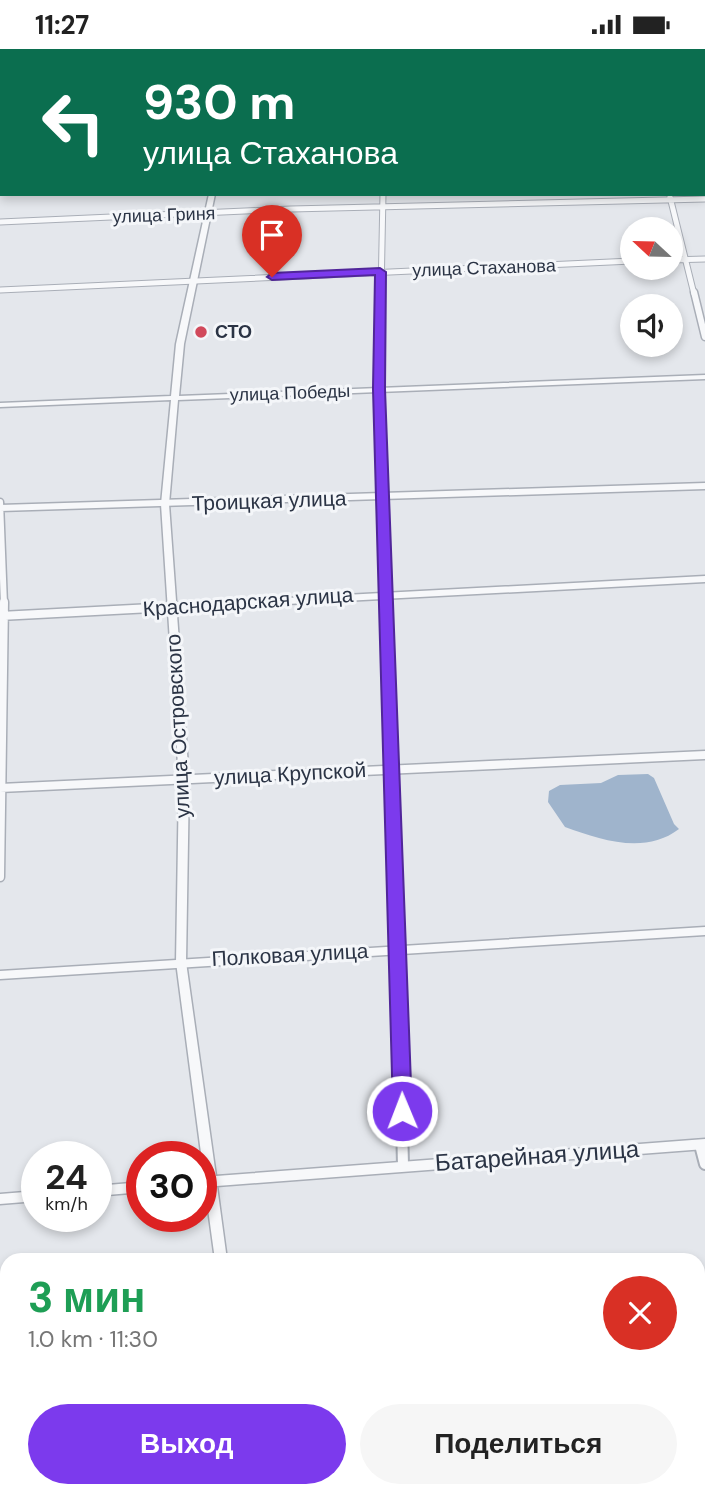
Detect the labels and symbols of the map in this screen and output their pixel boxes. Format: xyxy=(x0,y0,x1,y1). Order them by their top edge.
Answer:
street label: улица Гриня xyxy=(112,201,216,229)
pin xyxy=(242,205,302,277)
north arrow xyxy=(620,217,682,280)
street label: улица Стаханова xyxy=(412,253,557,282)
place label: СТО xyxy=(215,320,252,344)
marker: СТО xyxy=(193,324,209,340)
street label: улица Победы xyxy=(229,379,351,407)
street label: Троицкая улица xyxy=(191,484,347,518)
street label: Краснодарская улица xyxy=(142,581,355,623)
street label: улица Островского xyxy=(159,633,197,819)
street label: улица Крупской xyxy=(213,756,367,792)
street label: Полковая улица xyxy=(211,937,369,973)
position arrow xyxy=(365,1074,439,1148)
street label: Батарейная улица xyxy=(434,1133,641,1178)
speed limit sign: 30 xyxy=(126,1141,217,1232)

